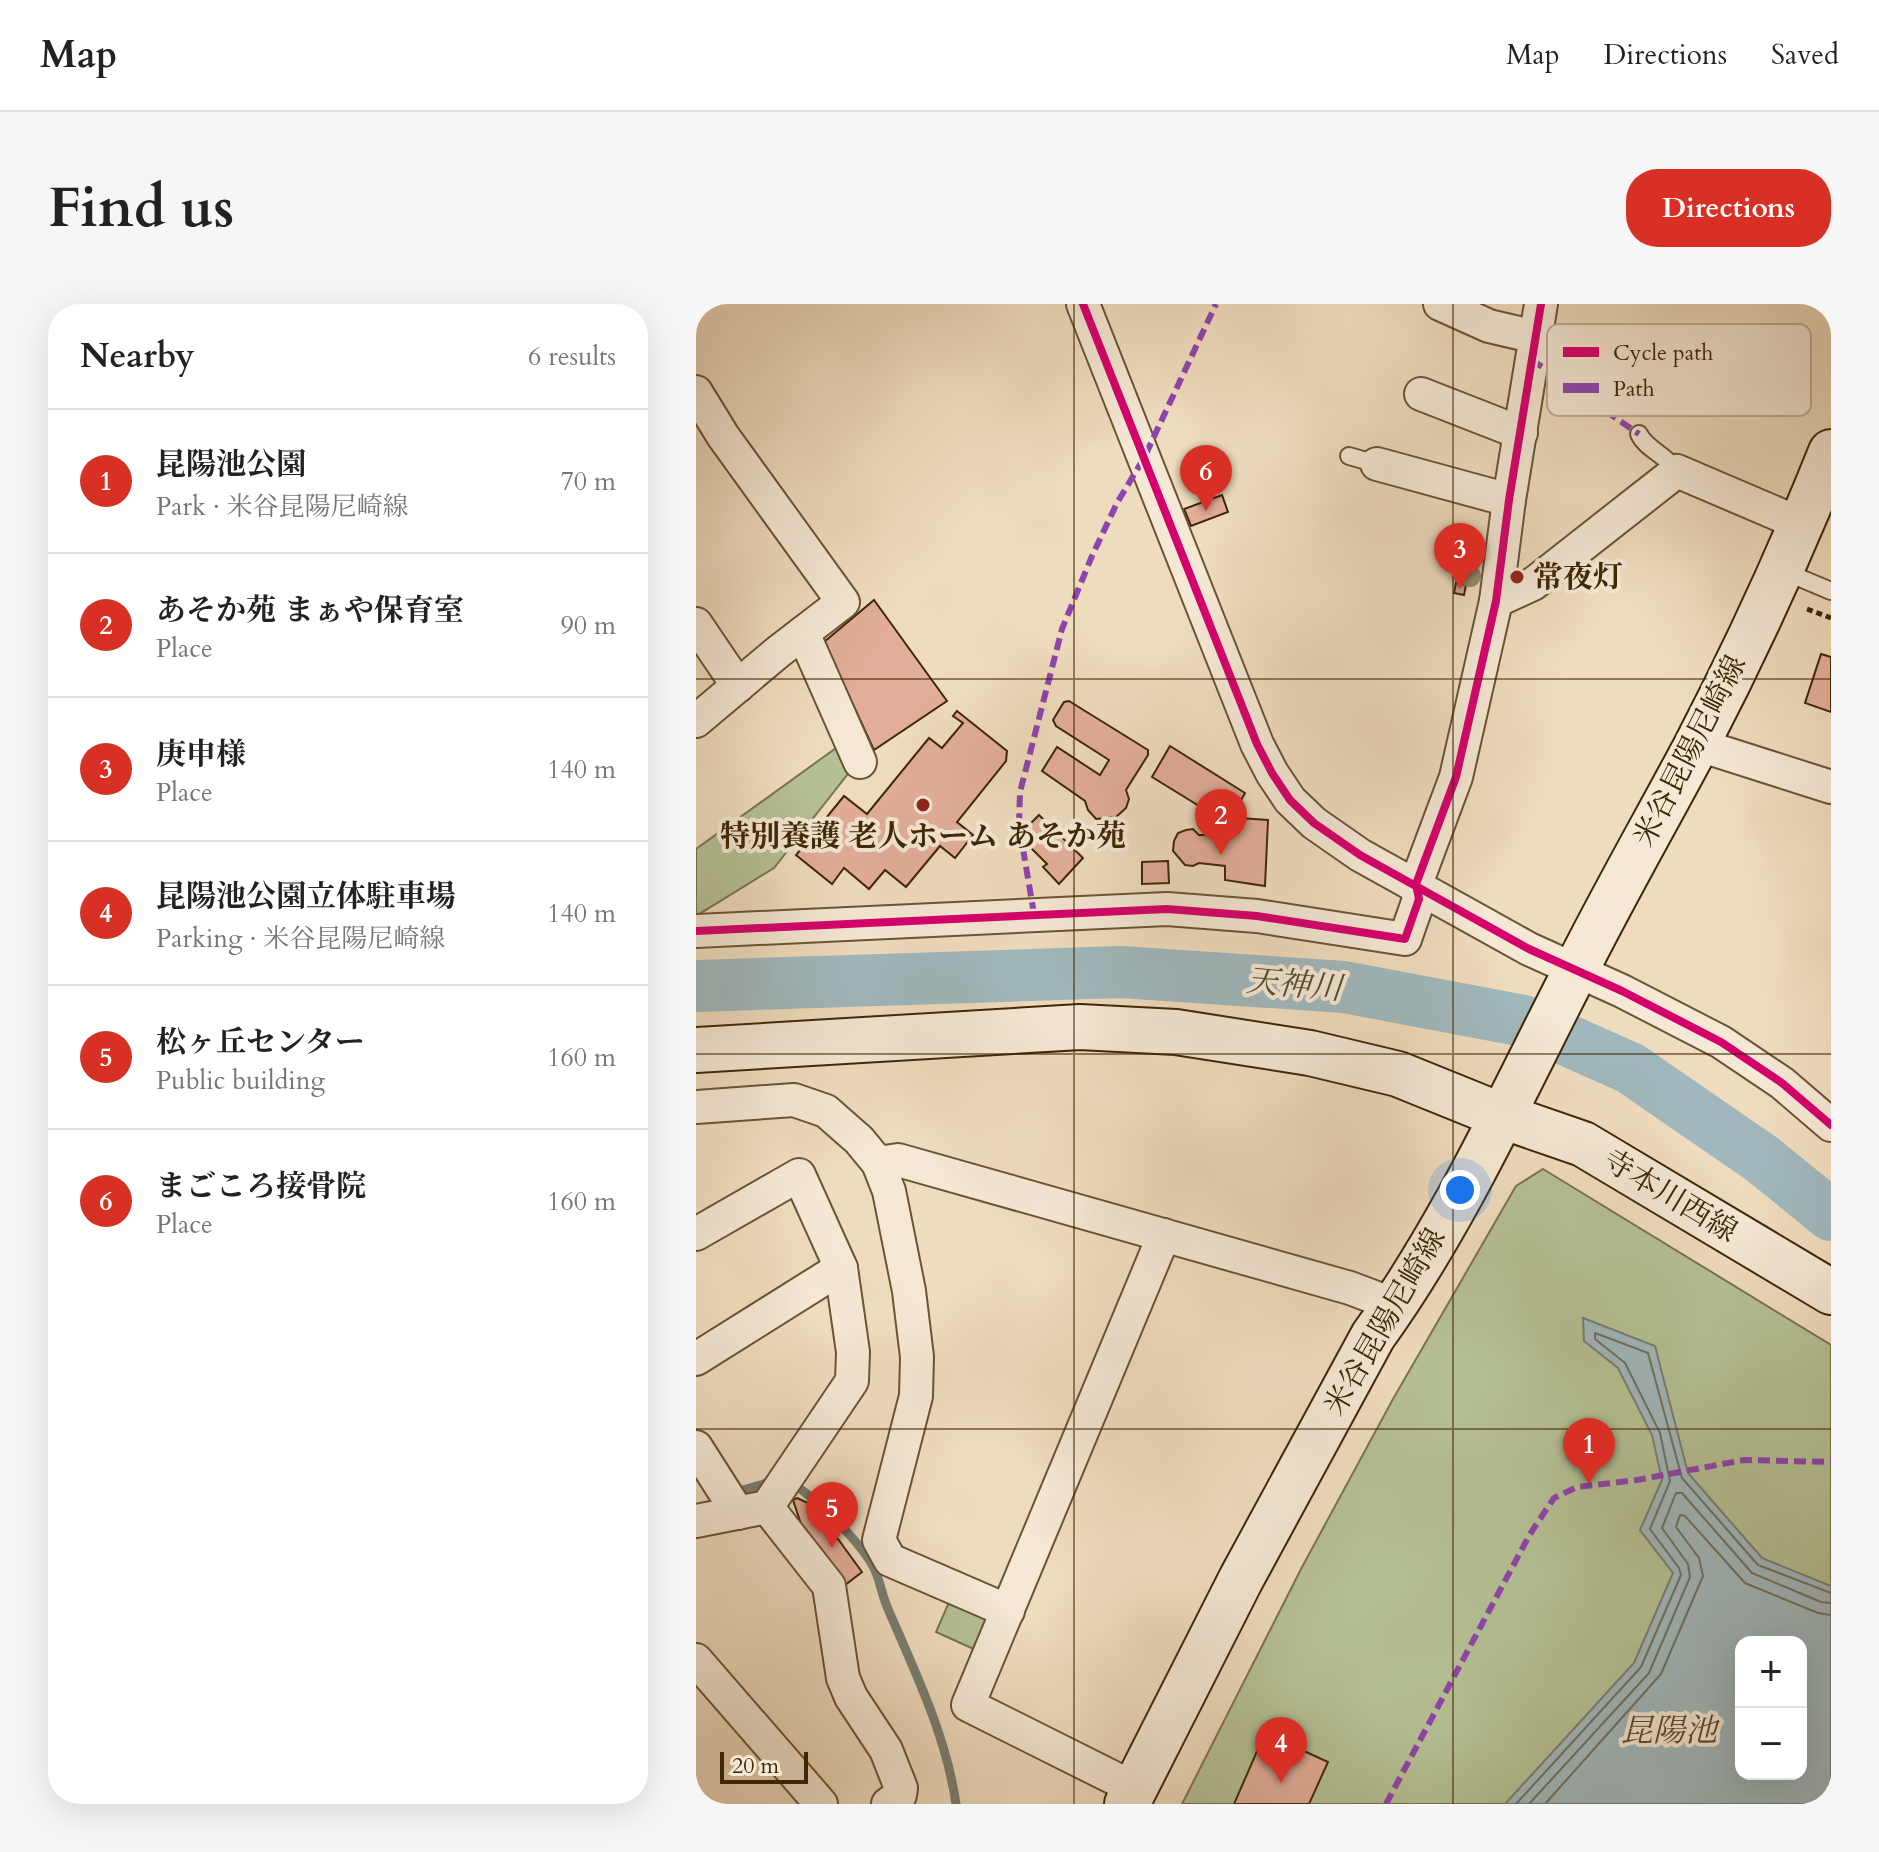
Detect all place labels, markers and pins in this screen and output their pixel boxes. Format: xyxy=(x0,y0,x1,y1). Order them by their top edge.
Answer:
pin: 6 xyxy=(1180,445,1232,511)
pin: 3 xyxy=(1434,523,1486,589)
place label: 常夜灯 xyxy=(1533,557,1623,598)
marker: 常夜灯 xyxy=(1508,568,1526,586)
pin: 2 xyxy=(1195,789,1247,855)
marker: 特別養護 老人ホーム あそか苑 xyxy=(914,796,932,814)
place label: 特別養護 老人ホーム あそか苑 xyxy=(720,816,1126,857)
pin: 1 xyxy=(1563,1418,1615,1484)
pin: 5 xyxy=(806,1482,858,1548)
pin: 4 xyxy=(1255,1717,1307,1783)

